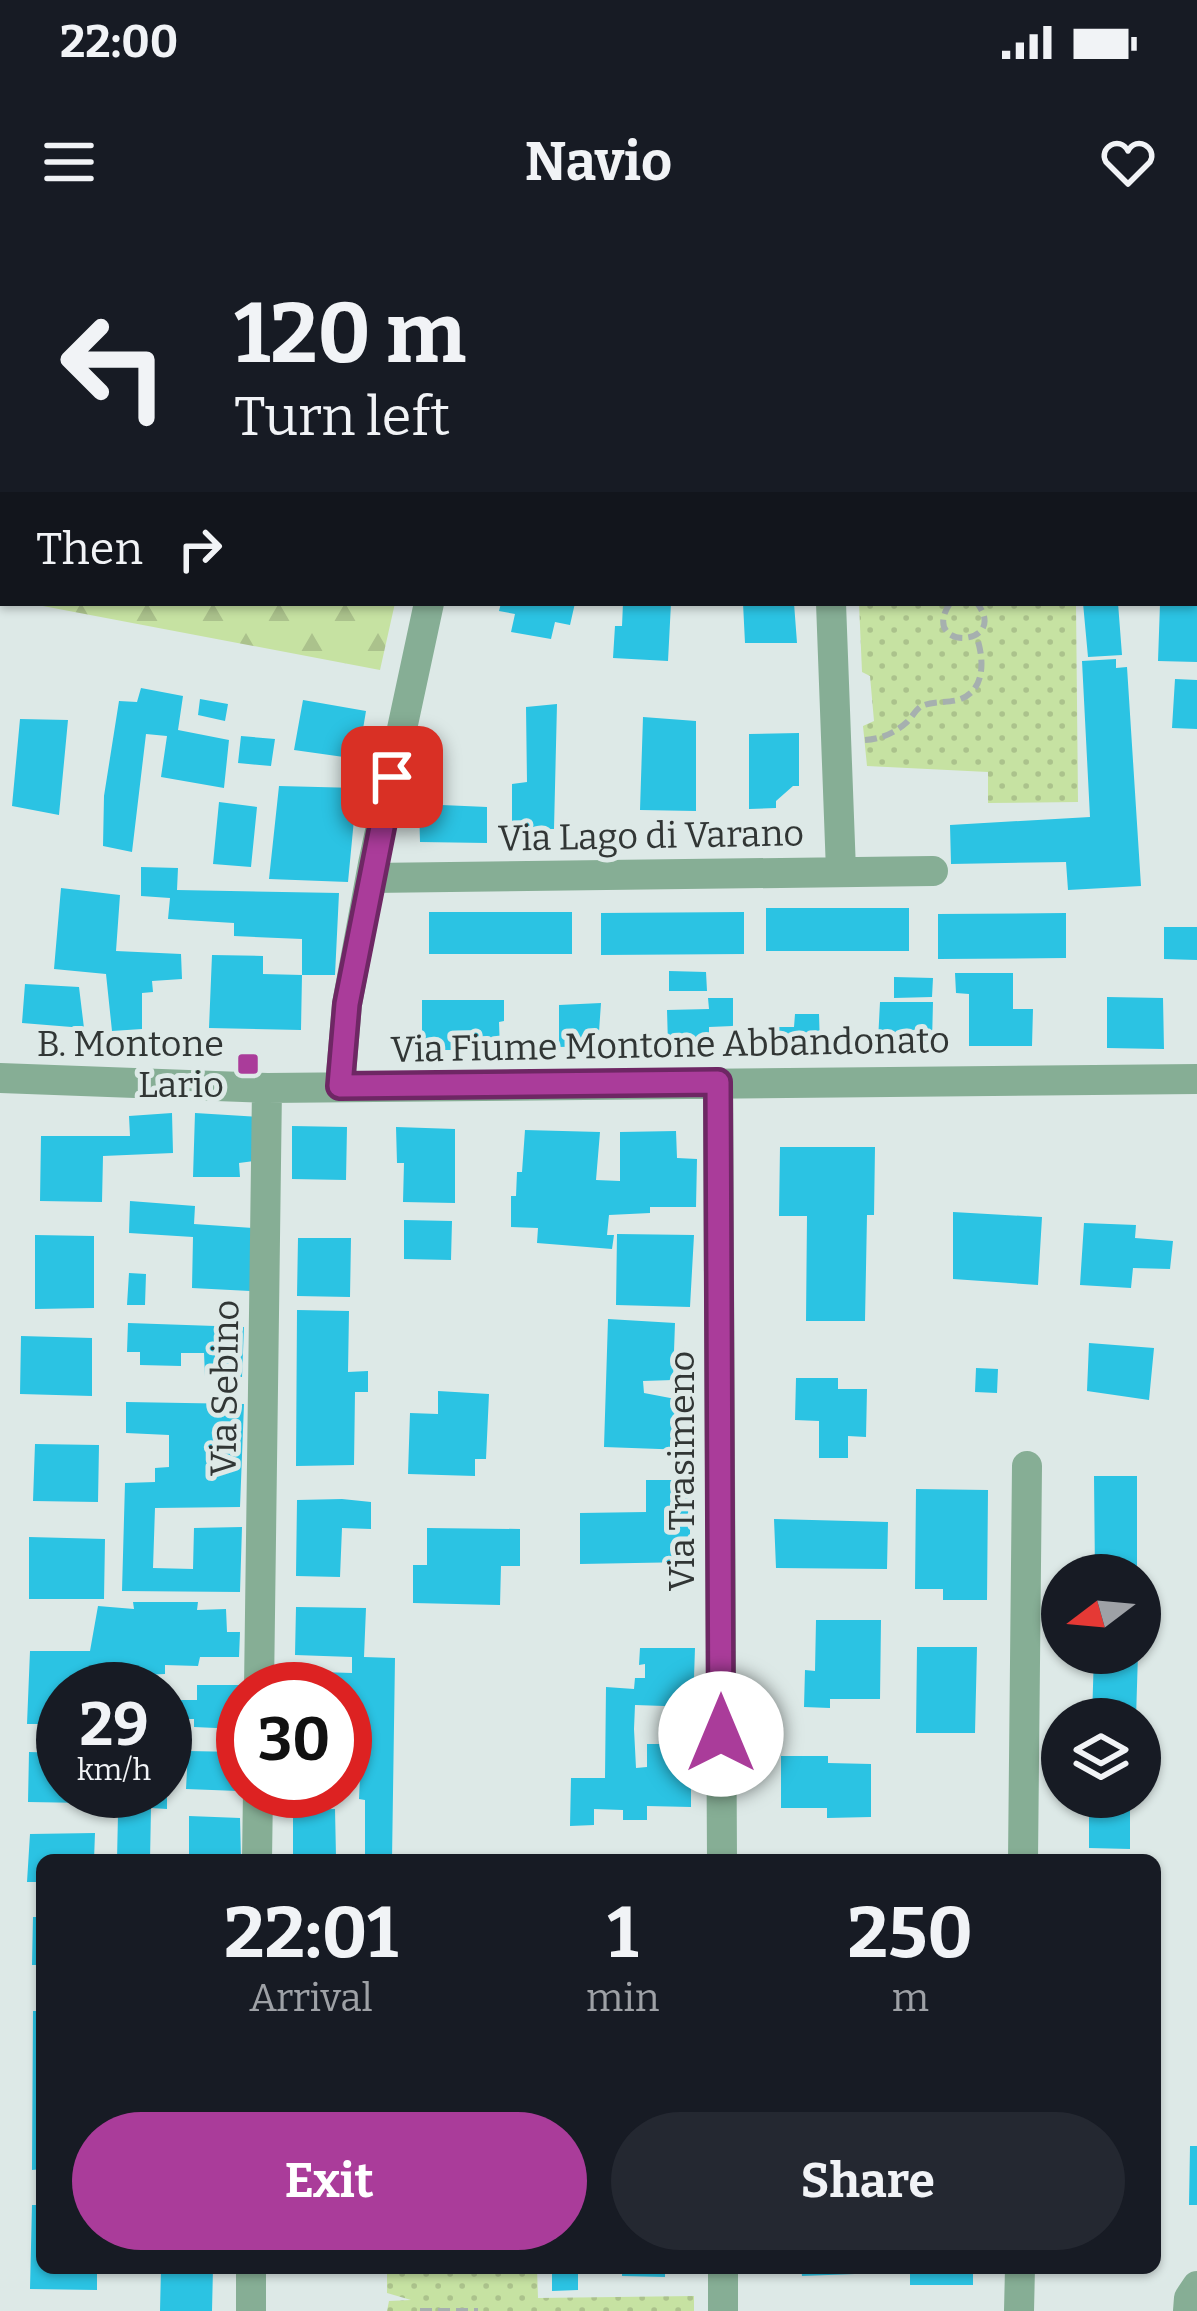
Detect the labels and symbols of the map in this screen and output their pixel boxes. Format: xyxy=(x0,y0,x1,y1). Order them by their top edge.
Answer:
pin xyxy=(341,726,443,828)
street label: Via Lago di Varano xyxy=(498,811,804,861)
street label: Via Fiume Montone Abbandonato xyxy=(390,1018,950,1072)
place label: B. Montone Lario xyxy=(37,1022,224,1107)
marker: B. Montone Lario xyxy=(235,1051,261,1077)
street label: Via Sebino xyxy=(201,1299,249,1477)
street label: Via Trasimeno xyxy=(660,1351,704,1591)
north arrow xyxy=(1041,1554,1161,1674)
speed limit sign: 30 xyxy=(216,1662,372,1818)
position arrow xyxy=(658,1671,784,1797)

